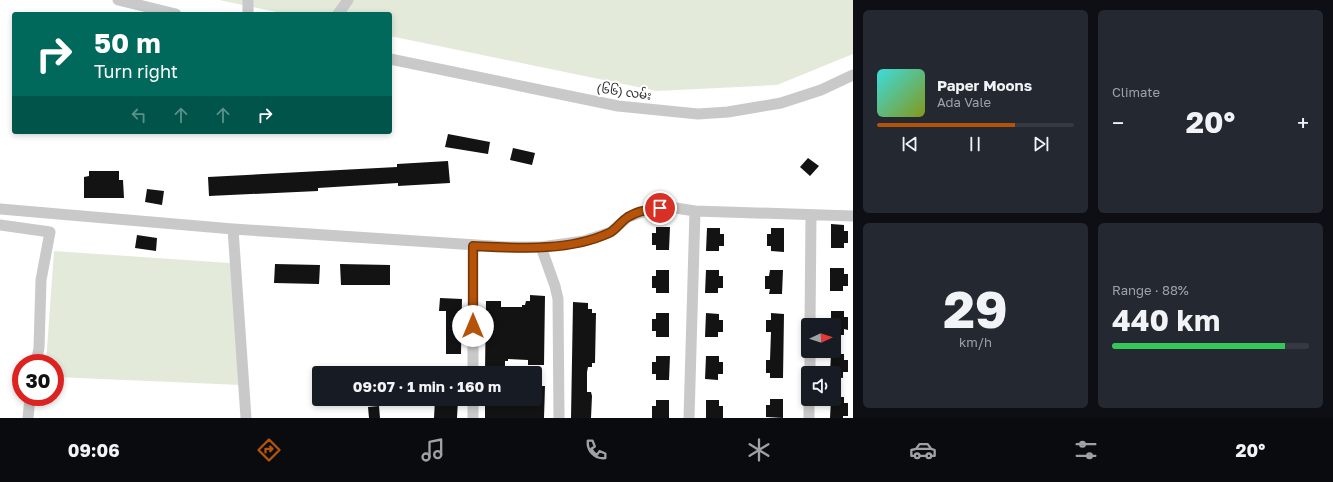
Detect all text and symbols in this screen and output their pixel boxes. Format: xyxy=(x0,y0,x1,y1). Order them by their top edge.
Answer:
text: 50 m xyxy=(94,26,161,59)
icon: right xyxy=(28,28,80,80)
text: Turn right xyxy=(94,60,178,82)
text: Paper Moons xyxy=(937,76,1032,94)
street label: (၆၆) လမ်း xyxy=(596,79,653,103)
text: Climate xyxy=(1112,84,1160,100)
text: Ada Vale xyxy=(937,94,991,110)
icon: left xyxy=(128,104,150,126)
icon: ahead xyxy=(170,104,192,126)
icon: ahead xyxy=(212,104,234,126)
icon: right xyxy=(254,104,276,126)
text: 20° xyxy=(1186,104,1235,140)
text: − xyxy=(1112,109,1124,136)
text: + xyxy=(1297,109,1309,136)
icon: previous xyxy=(899,133,921,155)
icon: pause xyxy=(964,133,986,155)
icon: next xyxy=(1030,133,1052,155)
pin xyxy=(643,191,677,225)
icon: arrive xyxy=(649,197,671,219)
text: 29 xyxy=(943,277,1008,339)
text: Range · 88% xyxy=(1112,282,1189,298)
text: 440 km xyxy=(1112,302,1220,338)
position arrow xyxy=(452,305,494,347)
north arrow xyxy=(801,318,841,358)
map controls xyxy=(801,318,841,406)
text: km/h xyxy=(959,334,992,350)
speed limit sign: 30 xyxy=(12,354,64,406)
button: sound xyxy=(801,366,841,406)
text: 09:07 · 1 min · 160 m xyxy=(353,377,501,395)
icon: directions xyxy=(255,436,283,464)
icon: music xyxy=(419,436,447,464)
icon: phone xyxy=(582,436,610,464)
icon: climate xyxy=(745,436,773,464)
icon: car xyxy=(909,436,937,464)
icon: filters xyxy=(1072,436,1100,464)
text: 09:06 xyxy=(68,439,120,461)
text: 20° xyxy=(1236,439,1265,461)

